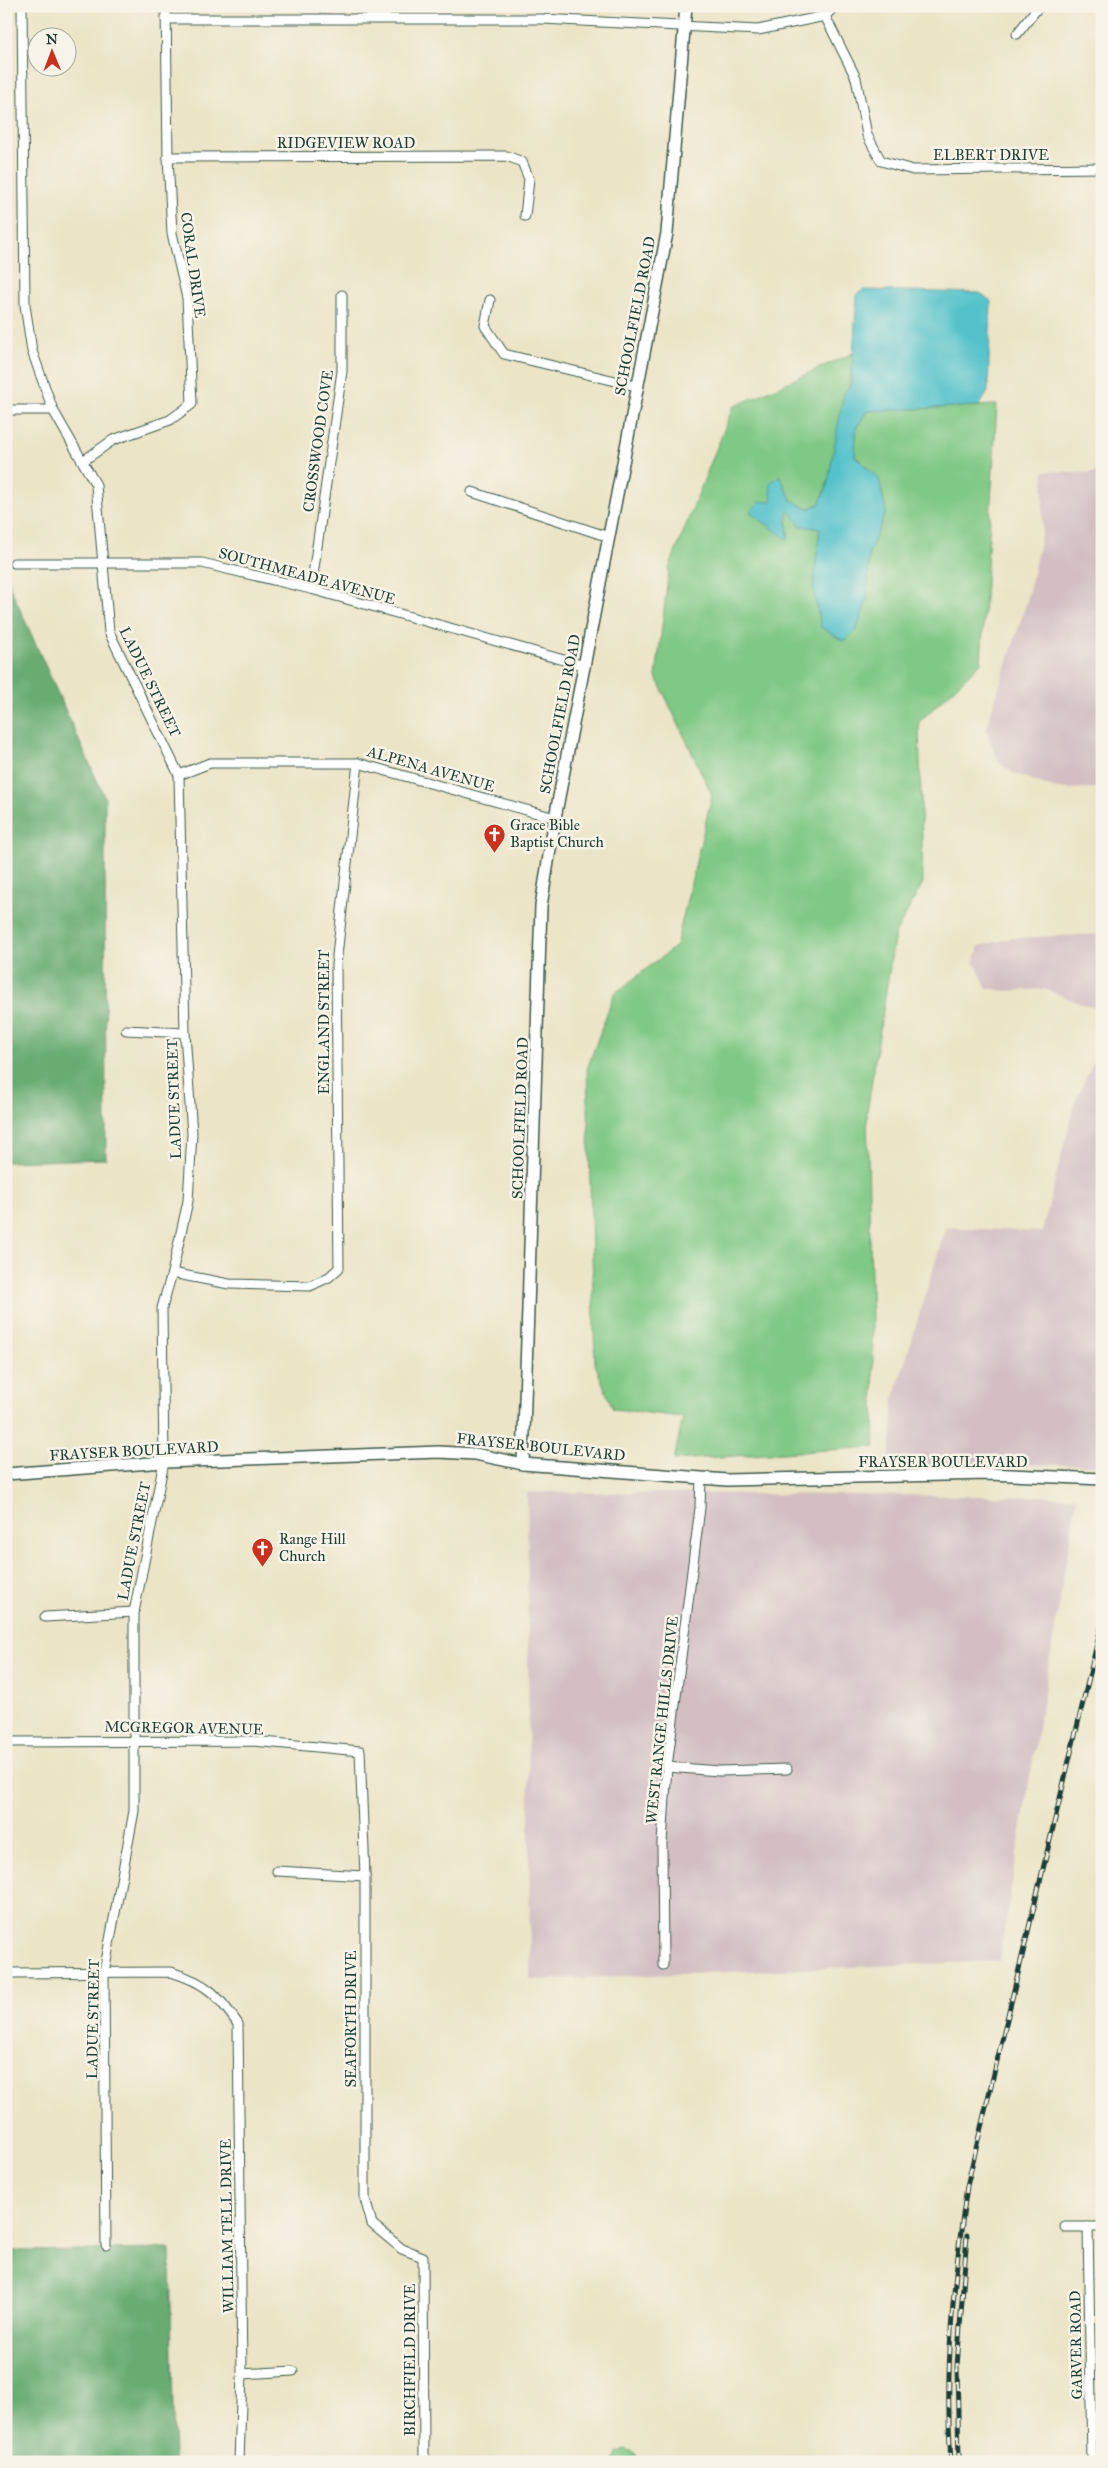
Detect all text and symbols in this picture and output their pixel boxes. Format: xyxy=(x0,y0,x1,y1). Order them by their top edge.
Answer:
north arrow xyxy=(28,28,78,78)
text: N xyxy=(46,31,58,48)
street label: RIDGEVIEW ROAD xyxy=(277,134,416,152)
street label: ELBERT DRIVE xyxy=(933,146,1049,164)
street label: CORAL DRIVE xyxy=(177,211,209,319)
street label: SCHOOLFIELD ROAD xyxy=(611,235,659,397)
street label: CROSSWOOD COVE xyxy=(299,368,337,513)
street label: SOUTHMEADE AVENUE xyxy=(217,544,398,608)
street label: LADUE STREET xyxy=(116,624,184,740)
street label: SCHOOLFIELD ROAD xyxy=(536,633,584,795)
street label: ALPENA AVENUE xyxy=(364,742,497,796)
place label: Grace Bible Baptist Church xyxy=(510,816,605,851)
church icon: Grace Bible Baptist Church xyxy=(482,822,506,853)
street label: ENGLAND STREET xyxy=(315,950,333,1094)
street label: SCHOOLFIELD ROAD xyxy=(508,1037,532,1199)
street label: LADUE STREET xyxy=(163,1039,185,1159)
street label: FRAYSER BOULEVARD xyxy=(456,1429,626,1465)
street label: FRAYSER BOULEVARD xyxy=(49,1438,219,1464)
street label: FRAYSER BOULEVARD xyxy=(858,1453,1028,1471)
street label: LADUE STREET xyxy=(114,1480,154,1602)
place label: Range Hill Church xyxy=(279,1530,347,1565)
church icon: Range Hill Church xyxy=(251,1536,275,1567)
street label: WEST RANGE HILLS DRIVE xyxy=(642,1615,682,1825)
street label: MCGREGOR AVENUE xyxy=(104,1718,264,1738)
street label: SEAFORTH DRIVE xyxy=(342,1950,360,2088)
street label: LADUE STREET xyxy=(83,1959,103,2079)
street label: WILLIAM TELL DRIVE xyxy=(216,2138,238,2313)
street label: BIRCHFIELD DRIVE xyxy=(401,2283,419,2436)
street label: GARVER ROAD xyxy=(1066,2290,1086,2400)

